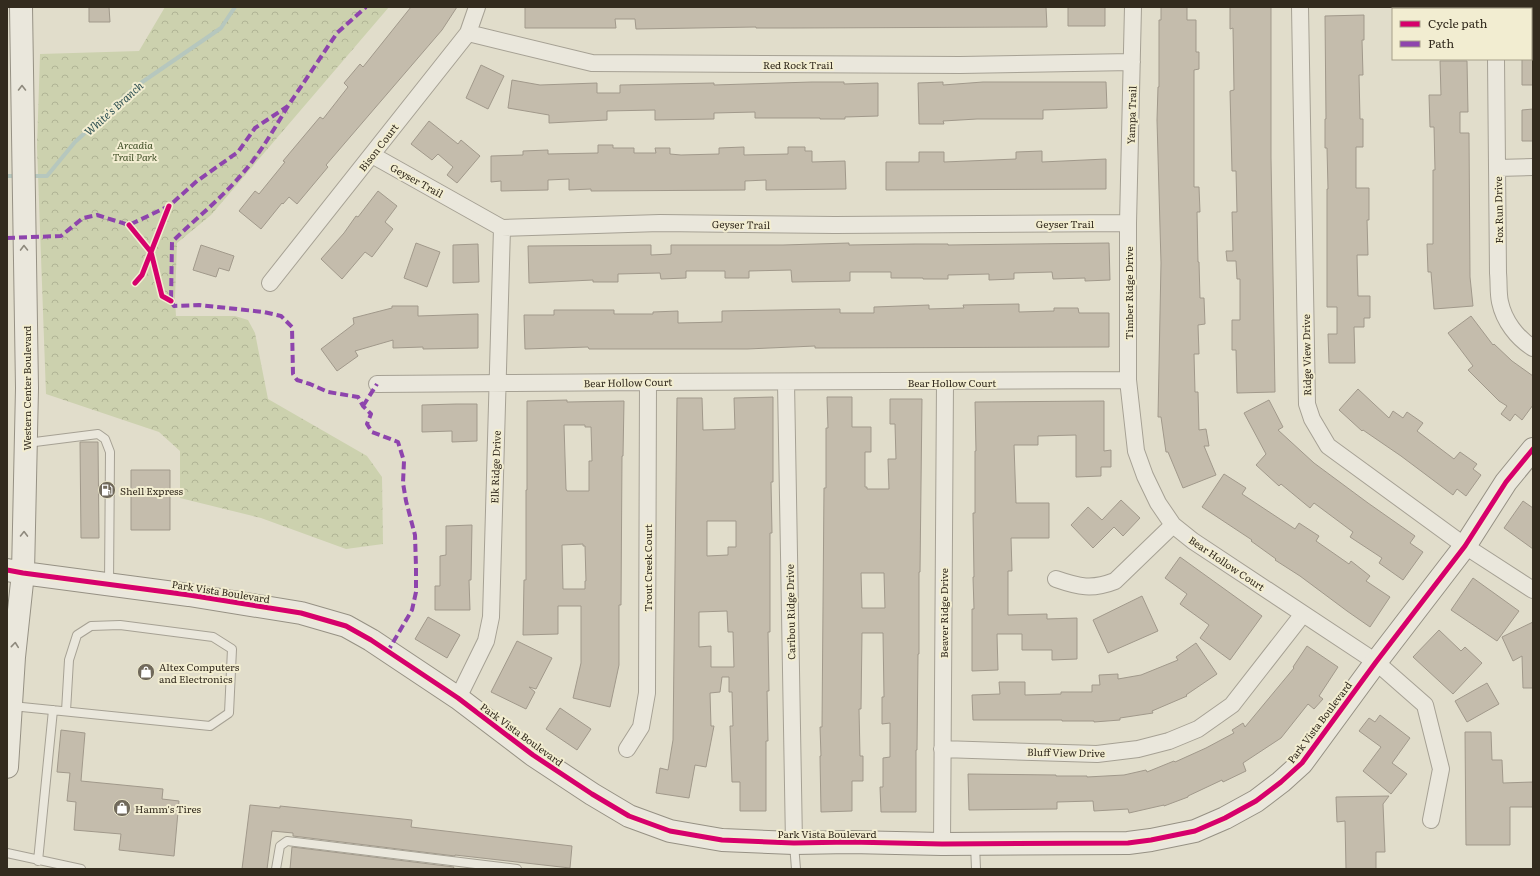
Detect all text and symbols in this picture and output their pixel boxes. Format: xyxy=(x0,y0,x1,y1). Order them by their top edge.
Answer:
legend xyxy=(1392,8,1532,60)
text: Cycle path xyxy=(1428,14,1488,32)
text: Path xyxy=(1428,34,1454,52)
street label: Red Rock Trail xyxy=(763,57,834,72)
water label: White's Branch xyxy=(80,77,146,139)
one-way arrow xyxy=(18,85,26,91)
street label: Yampa Trail xyxy=(1122,85,1140,145)
street label: Bison Court xyxy=(355,120,401,174)
park label: Arcadia Trail Park xyxy=(113,137,158,164)
street label: Geyser Trail xyxy=(388,159,447,201)
street label: Fox Run Drive xyxy=(1490,176,1506,244)
street label: Geyser Trail xyxy=(712,216,771,232)
street label: Geyser Trail xyxy=(1036,216,1095,231)
one-way arrow xyxy=(20,245,28,251)
street label: Timber Ridge Drive xyxy=(1121,246,1136,340)
street label: Ridge View Drive xyxy=(1298,314,1314,396)
street label: Western Center Boulevard xyxy=(19,326,34,450)
street label: Bear Hollow Court xyxy=(584,374,672,390)
street label: Bear Hollow Court xyxy=(908,375,996,390)
street label: Elk Ridge Drive xyxy=(486,430,504,504)
fuel station icon: Shell Express xyxy=(97,480,117,500)
place label: Shell Express xyxy=(120,483,184,498)
street label: Trout Creek Court xyxy=(640,524,655,612)
one-way arrow xyxy=(20,531,28,537)
street label: Bear Hollow Court xyxy=(1186,532,1268,594)
street label: Caribou Ridge Drive xyxy=(782,564,798,660)
street label: Beaver Ridge Drive xyxy=(936,568,951,658)
street label: Park Vista Boulevard xyxy=(171,576,271,606)
one-way arrow xyxy=(11,642,20,648)
place label: Altex Computers and Electronics xyxy=(159,659,240,686)
shop icon: Altex Computers and Electronics xyxy=(136,662,156,682)
street label: Park Vista Boulevard xyxy=(1283,678,1355,766)
street label: Park Vista Boulevard xyxy=(478,699,566,769)
street label: Bluff View Drive xyxy=(1027,744,1105,760)
shop icon: Hamm's Tires xyxy=(112,798,132,818)
place label: Hamm's Tires xyxy=(135,801,201,816)
street label: Park Vista Boulevard xyxy=(777,826,877,841)

